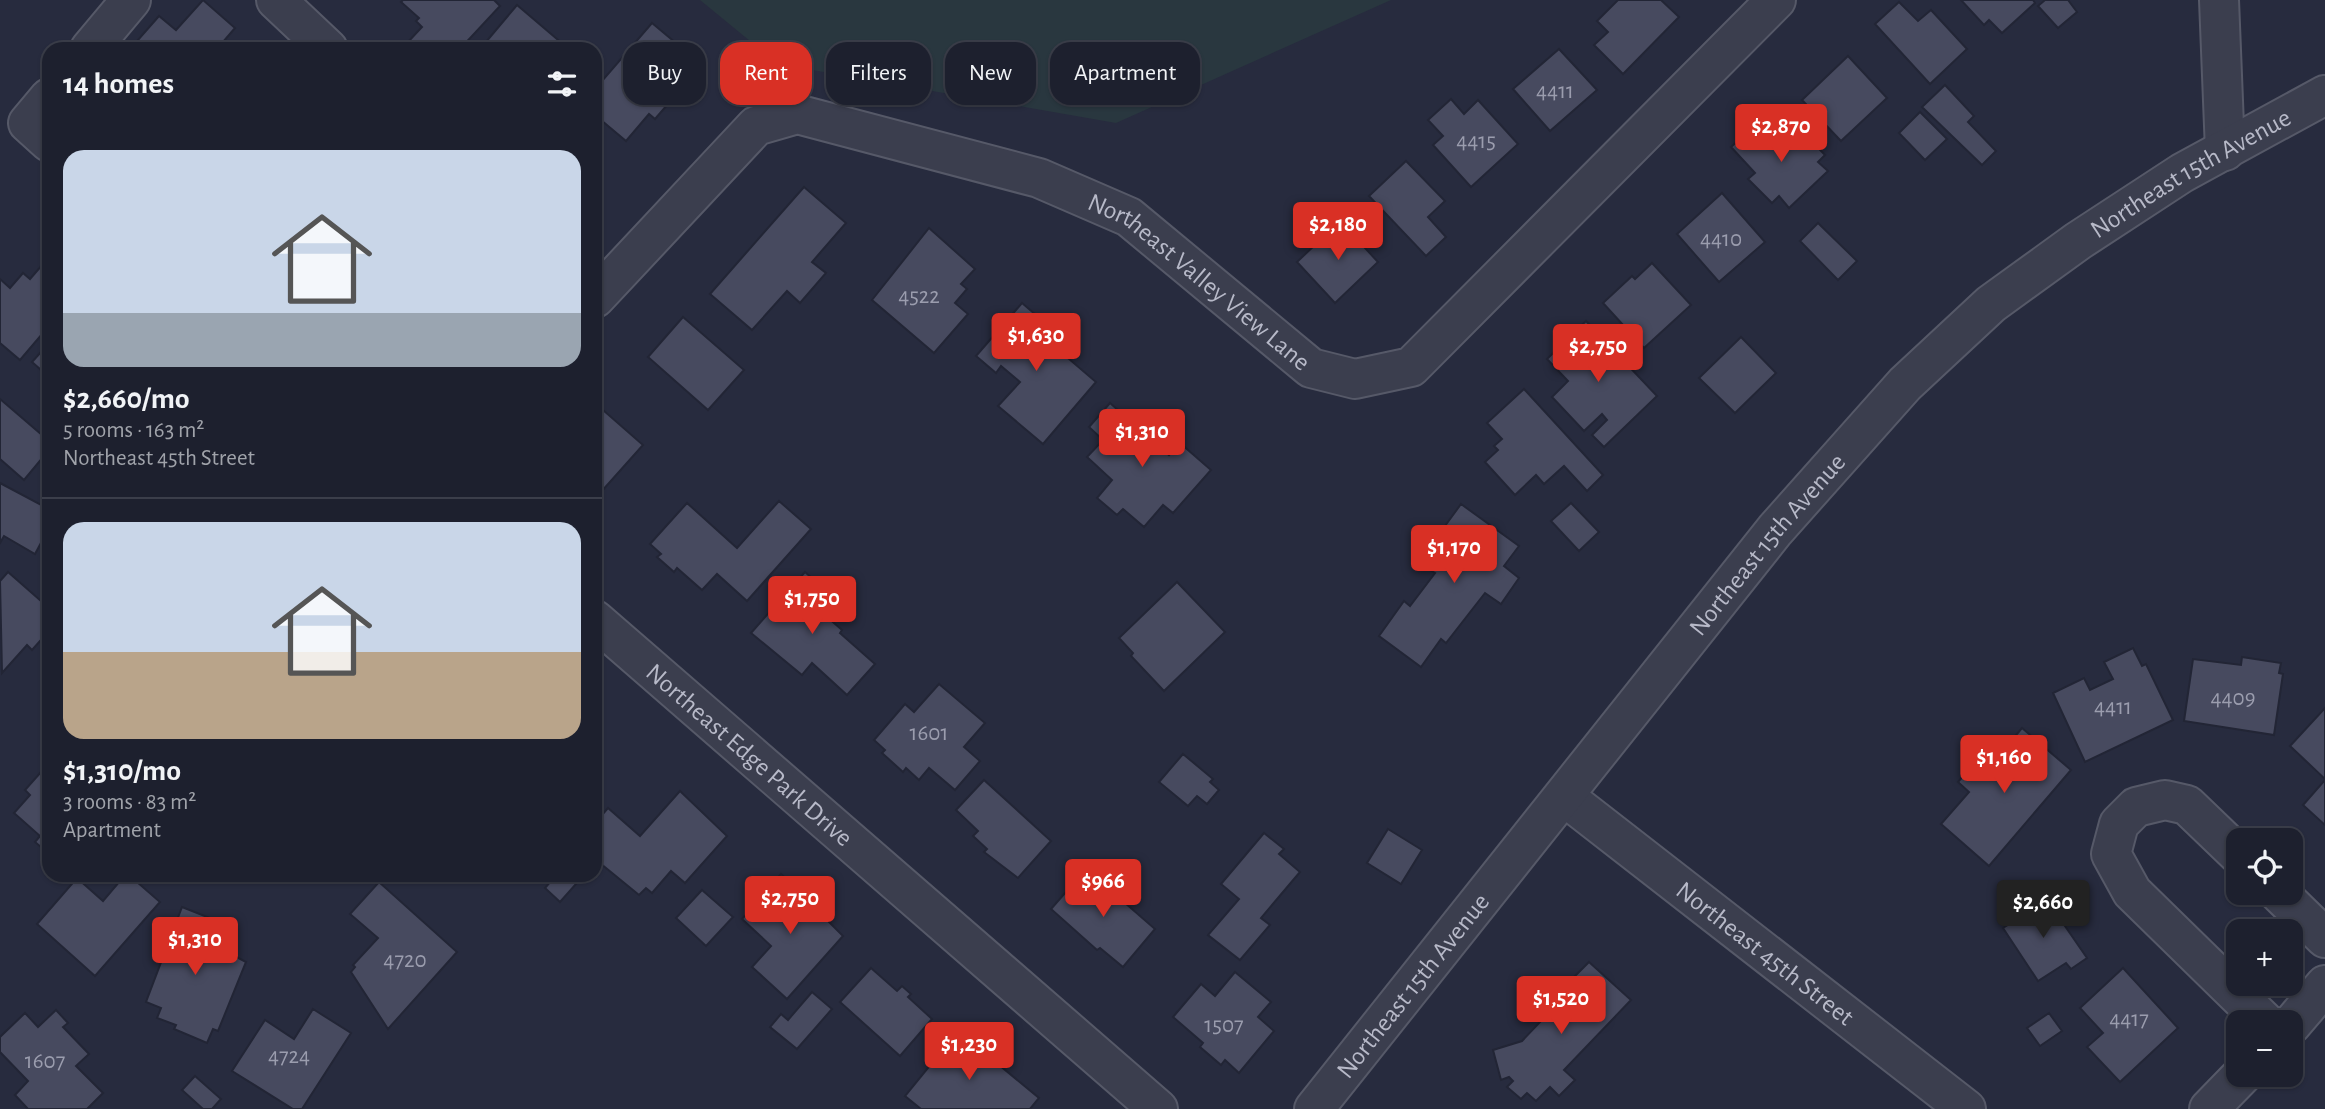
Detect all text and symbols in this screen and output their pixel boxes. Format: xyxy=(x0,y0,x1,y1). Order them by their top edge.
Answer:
chip: Buy xyxy=(623,42,706,105)
chip: Rent xyxy=(720,42,812,105)
chip: Filters xyxy=(826,42,931,105)
chip: New xyxy=(945,42,1036,105)
chip: Apartment xyxy=(1050,42,1200,105)
icon: filters xyxy=(543,65,581,103)
text: 14 homes xyxy=(63,69,174,99)
house number: 4411 xyxy=(1536,80,1574,103)
pin: $2,870 xyxy=(1724,104,1838,164)
street label: Northeast 15th Avenue xyxy=(2086,104,2295,243)
text: $2,870 xyxy=(1751,115,1811,138)
house number: 4415 xyxy=(1456,130,1496,153)
street label: Northeast Valley View Lane xyxy=(1084,189,1315,376)
icon: home xyxy=(259,196,385,322)
pin: $2,180 xyxy=(1281,202,1395,262)
text: $2,180 xyxy=(1309,213,1367,236)
house number: 4410 xyxy=(1700,228,1742,251)
house number: 4522 xyxy=(898,285,940,308)
pin: $1,630 xyxy=(979,314,1093,373)
text: $1,630 xyxy=(1008,324,1064,347)
pin: $2,750 xyxy=(1541,324,1655,384)
text: $2,750 xyxy=(1569,335,1627,358)
text: $2,660/mo xyxy=(63,384,190,414)
pin: $1,310 xyxy=(1085,410,1199,469)
text: 5 rooms · 163 m² xyxy=(63,419,204,442)
text: $1,310 xyxy=(1115,420,1169,443)
text: Northeast 45th Street xyxy=(63,447,255,470)
street label: Northeast 15th Avenue xyxy=(1685,449,1851,641)
pin: $1,170 xyxy=(1397,526,1511,585)
text: $1,170 xyxy=(1427,536,1481,559)
icon: home xyxy=(259,568,385,694)
pin: $1,750 xyxy=(755,576,869,636)
text: $1,750 xyxy=(784,587,840,610)
street label: Northeast Edge Park Drive xyxy=(641,659,857,852)
house number: 4409 xyxy=(2210,687,2256,710)
house number: 4411 xyxy=(2094,696,2132,719)
house number: 1601 xyxy=(910,722,948,745)
pin: $1,160 xyxy=(1947,736,2061,795)
text: $1,160 xyxy=(1976,746,2032,769)
text: $1,310/mo xyxy=(63,756,181,786)
text: 3 rooms · 83 m² xyxy=(63,791,196,814)
text: Apartment xyxy=(63,819,161,842)
map controls xyxy=(2226,828,2303,1087)
button: locate xyxy=(2226,828,2303,905)
pin: $966 xyxy=(1062,860,1144,919)
text: $966 xyxy=(1081,870,1125,893)
pin: $2,750 xyxy=(733,876,847,936)
street label: Northeast 45th Street xyxy=(1671,877,1858,1031)
pin: $2,660 xyxy=(1986,880,2100,940)
text: $2,750 xyxy=(761,887,819,910)
street label: Northeast 15th Avenue xyxy=(1332,889,1494,1083)
text: $2,660 xyxy=(2013,891,2073,914)
pin: $1,310 xyxy=(138,918,252,977)
button: + xyxy=(2226,919,2303,996)
text: $1,310 xyxy=(168,928,222,951)
house number: 4720 xyxy=(383,949,427,972)
pin: $1,520 xyxy=(1504,976,1618,1036)
text: $1,520 xyxy=(1533,987,1589,1010)
house number: 4417 xyxy=(2109,1008,2149,1031)
button: − xyxy=(2226,1010,2303,1087)
house number: 1507 xyxy=(1204,1014,1244,1037)
pin: $1,230 xyxy=(912,1023,1026,1082)
text: $1,230 xyxy=(941,1033,997,1056)
house number: 4724 xyxy=(268,1045,310,1068)
house number: 1607 xyxy=(25,1050,65,1073)

